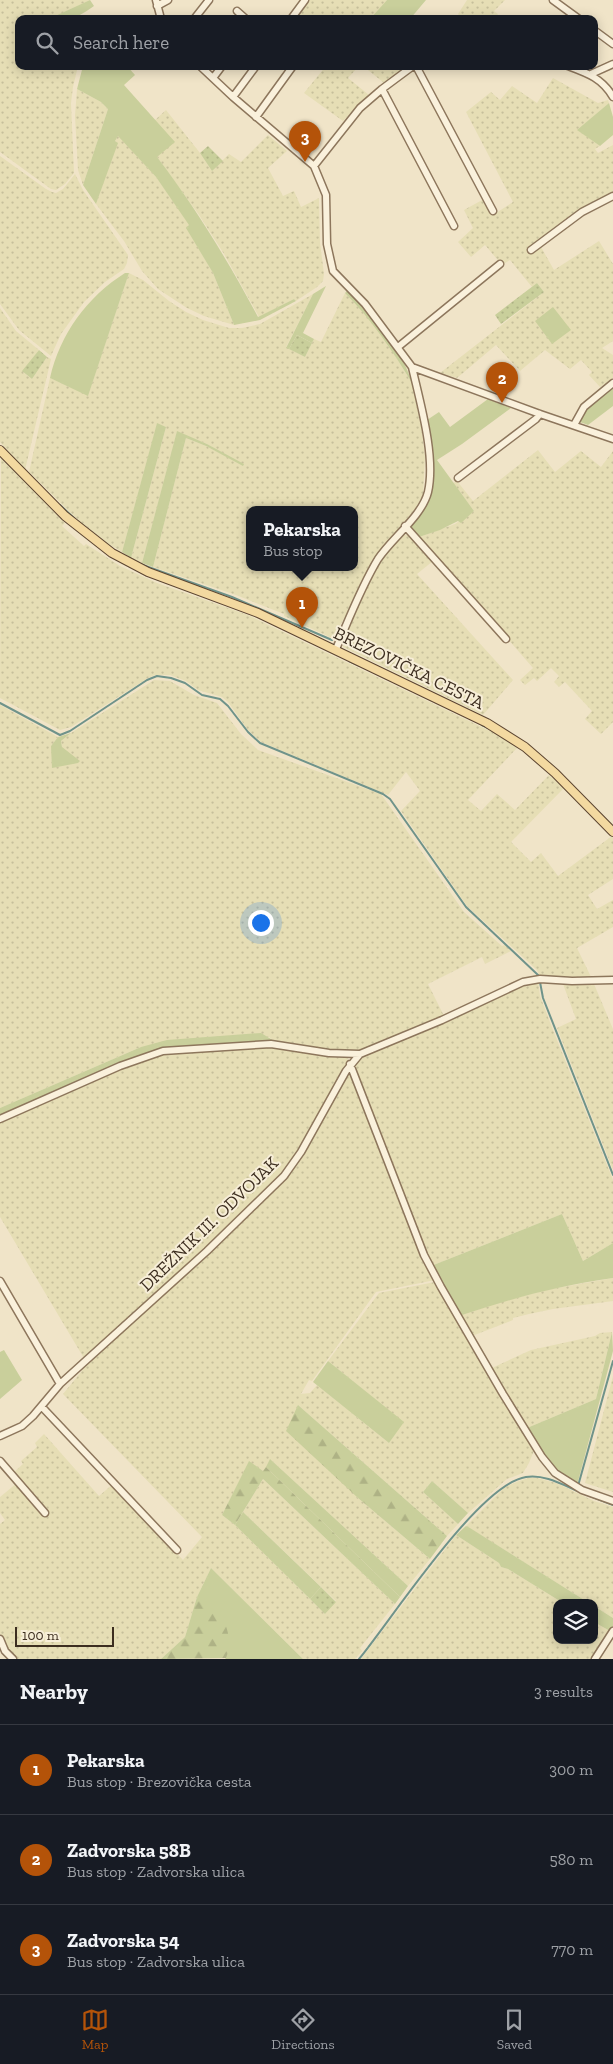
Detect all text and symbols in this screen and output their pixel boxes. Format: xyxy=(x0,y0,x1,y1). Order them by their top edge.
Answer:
search box xyxy=(15,15,598,70)
icon: search xyxy=(33,29,61,57)
text: Search here xyxy=(73,31,169,54)
pin: 3 xyxy=(289,121,321,162)
pin: 2 xyxy=(486,362,518,403)
popup xyxy=(246,506,358,571)
text: Pekarska xyxy=(263,518,341,541)
text: Bus stop xyxy=(263,541,322,560)
pin: 1 xyxy=(286,587,318,628)
street label: BREZOVIČKA CESTA xyxy=(330,622,488,714)
your location xyxy=(248,910,274,936)
street label: DREŽNIK III. ODVOJAK xyxy=(135,1152,283,1296)
map controls xyxy=(553,1599,598,1644)
button: layers xyxy=(553,1599,598,1644)
scale bar xyxy=(15,1624,114,1647)
text: 100 m xyxy=(22,1627,59,1644)
text: Nearby xyxy=(20,1679,88,1704)
text: 3 results xyxy=(534,1682,593,1701)
text: Pekarska xyxy=(67,1749,145,1772)
text: 1 xyxy=(33,1760,39,1779)
text: 300 m xyxy=(549,1760,593,1779)
text: Bus stop · Brezovička cesta xyxy=(67,1772,252,1791)
text: Zadvorska 58B xyxy=(67,1839,191,1862)
text: 2 xyxy=(32,1850,40,1869)
text: 580 m xyxy=(550,1850,593,1869)
text: Bus stop · Zadvorska ulica xyxy=(67,1862,245,1881)
text: Zadvorska 54 xyxy=(67,1929,180,1952)
text: 3 xyxy=(32,1940,40,1959)
text: 770 m xyxy=(551,1940,593,1959)
text: Bus stop · Zadvorska ulica xyxy=(67,1952,245,1971)
tab: Map xyxy=(81,2006,109,2053)
tab: Directions xyxy=(271,2006,335,2053)
tab: Saved xyxy=(497,2006,532,2053)

